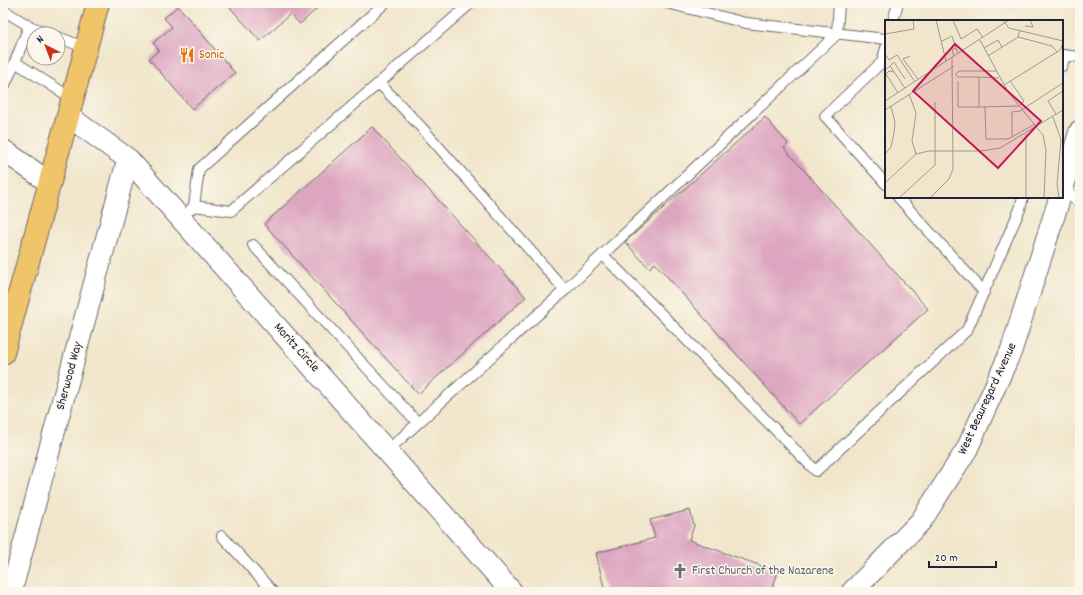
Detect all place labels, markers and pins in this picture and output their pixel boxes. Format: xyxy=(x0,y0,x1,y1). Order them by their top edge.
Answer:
restaurant icon: Sonic xyxy=(178,46,196,64)
place label: Sonic xyxy=(199,46,224,65)
church icon: First Church of the Nazarene xyxy=(671,562,689,580)
place label: First Church of the Nazarene xyxy=(692,562,834,581)

